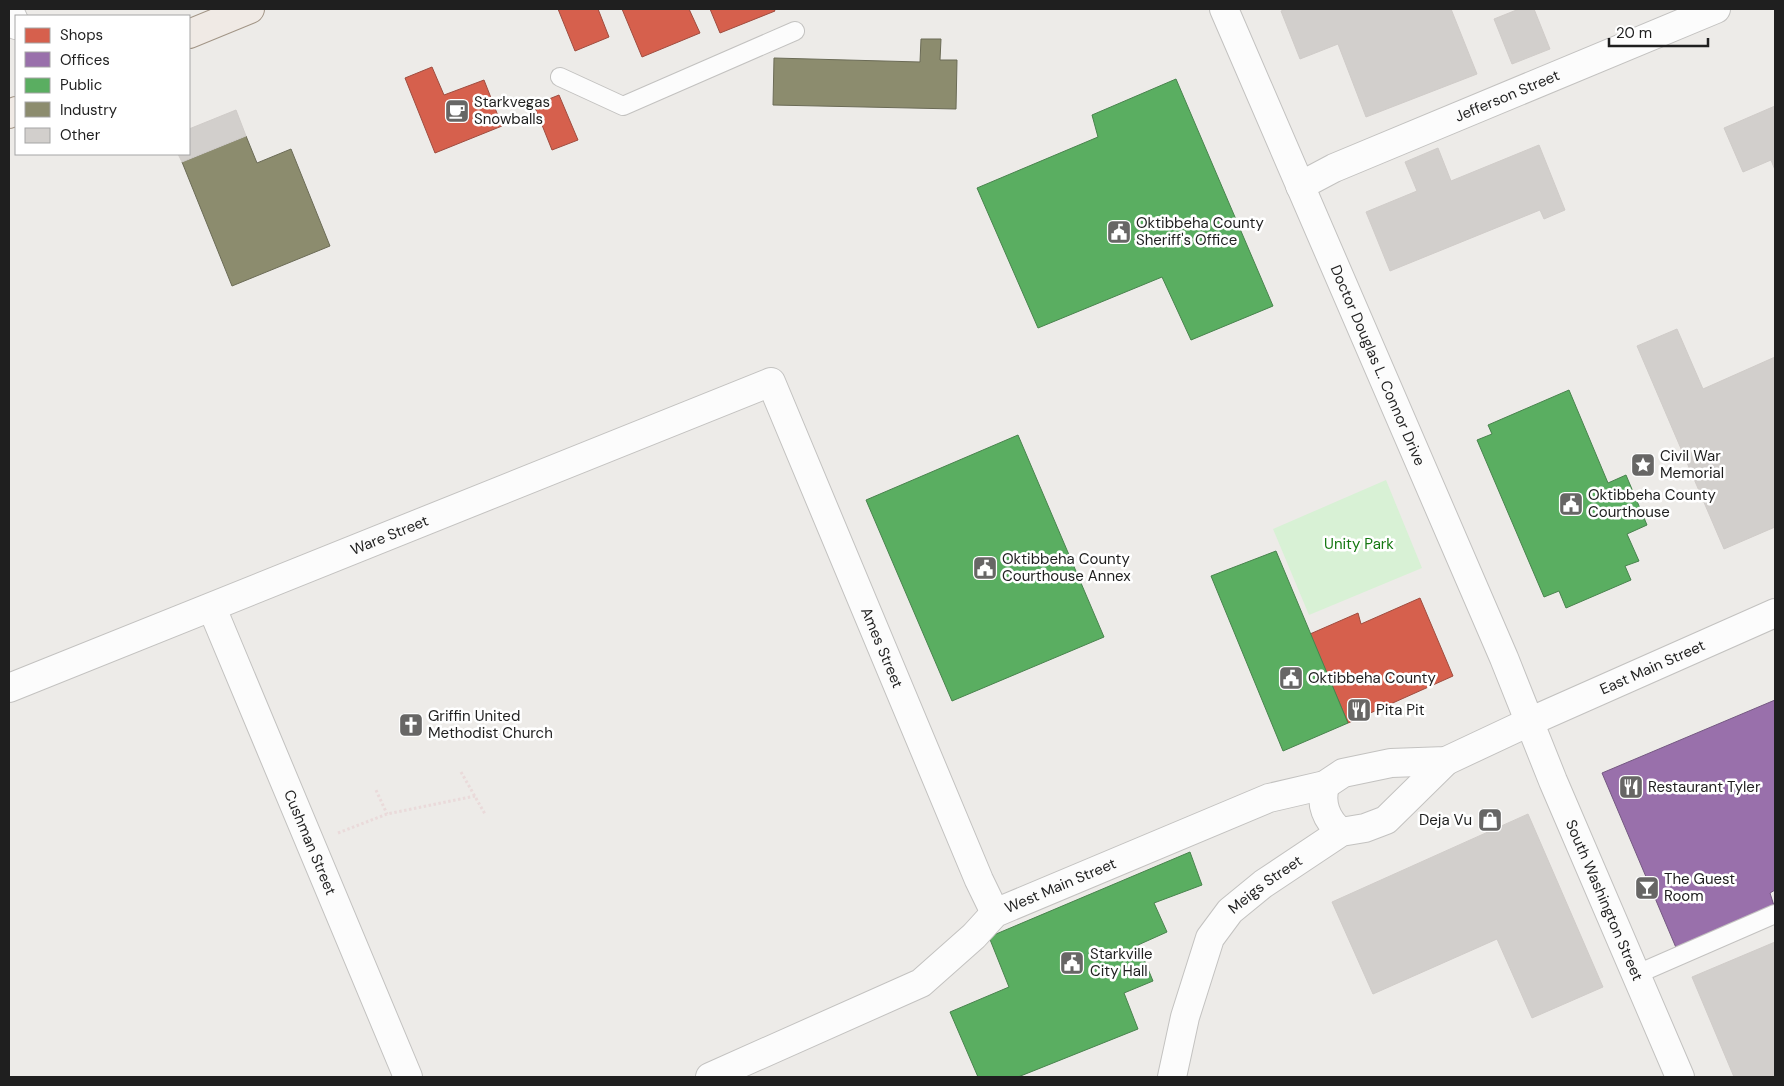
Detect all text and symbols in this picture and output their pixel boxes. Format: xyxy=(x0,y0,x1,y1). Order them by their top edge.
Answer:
legend xyxy=(15,15,190,155)
scale bar xyxy=(1609,15,1708,47)
text: 20 m xyxy=(1616,23,1652,43)
text: Shops xyxy=(60,25,103,45)
text: Offices xyxy=(60,50,110,70)
street label: Jefferson Street xyxy=(1452,65,1563,127)
text: Public xyxy=(60,75,102,95)
place label: Starkvegas Snowballs xyxy=(474,92,550,129)
cafe icon: Starkvegas Snowballs xyxy=(444,98,470,124)
text: Industry xyxy=(60,100,118,120)
text: Other xyxy=(60,125,101,145)
place label: Oktibbeha County Sheriff's Office xyxy=(1136,213,1264,250)
public building icon: Oktibbeha County Sheriff's Office xyxy=(1106,219,1132,245)
street label: Doctor Douglas L. Connor Drive xyxy=(1326,262,1430,469)
place label: Civil War Memorial xyxy=(1660,446,1724,483)
place icon: Civil War Memorial xyxy=(1630,452,1656,478)
place label: Oktibbeha County Courthouse xyxy=(1588,485,1716,522)
public building icon: Oktibbeha County Courthouse xyxy=(1558,491,1584,517)
street label: Ware Street xyxy=(348,511,431,560)
park label: Unity Park xyxy=(1324,534,1394,554)
place label: Oktibbeha County Courthouse Annex xyxy=(1002,549,1131,586)
public building icon: Oktibbeha County Courthouse Annex xyxy=(972,555,998,581)
street label: Ames Street xyxy=(856,604,908,691)
street label: East Main Street xyxy=(1597,635,1708,699)
public building icon: Oktibbeha County xyxy=(1278,665,1304,691)
place label: Oktibbeha County xyxy=(1308,668,1436,688)
restaurant icon: Pita Pit xyxy=(1346,697,1372,723)
place label: Pita Pit xyxy=(1376,700,1425,720)
place label: Griffin United Methodist Church xyxy=(428,706,553,743)
church icon: Griffin United Methodist Church xyxy=(398,712,424,738)
restaurant icon: Restaurant Tyler xyxy=(1618,774,1644,800)
place label: Restaurant Tyler xyxy=(1648,777,1761,797)
street label: Cushman Street xyxy=(279,787,341,898)
shop icon: Deja Vu xyxy=(1477,807,1503,833)
place label: Deja Vu xyxy=(1419,810,1472,830)
street label: South Washington Street xyxy=(1561,817,1648,984)
street label: Meigs Street xyxy=(1224,851,1306,918)
street label: West Main Street xyxy=(1002,853,1119,918)
place label: The Guest Room xyxy=(1664,869,1735,906)
bar icon: The Guest Room xyxy=(1634,875,1660,901)
place label: Starkville City Hall xyxy=(1090,944,1153,981)
public building icon: Starkville City Hall xyxy=(1059,950,1085,976)

